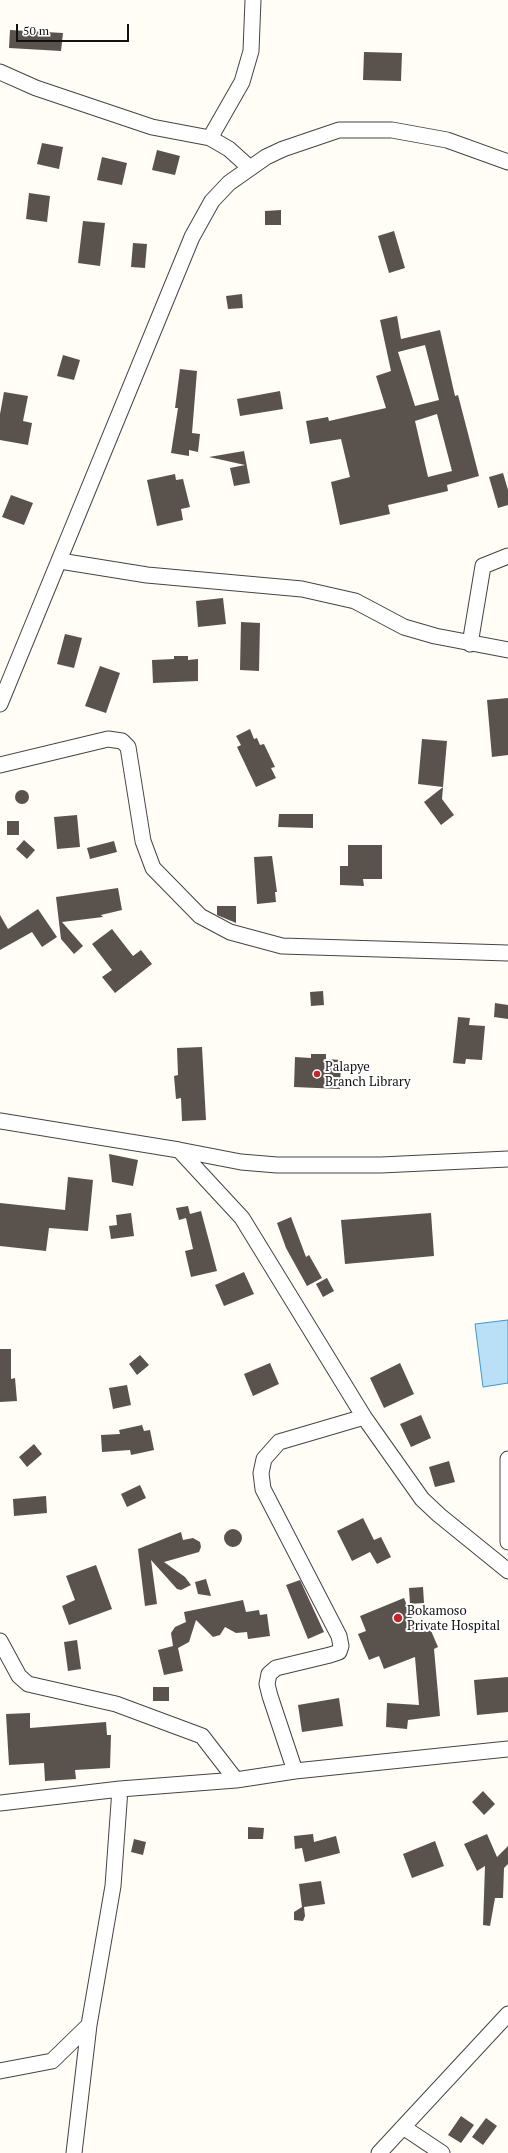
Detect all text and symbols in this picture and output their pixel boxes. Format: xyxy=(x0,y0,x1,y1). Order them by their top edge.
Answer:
scale bar xyxy=(18,16,131,42)
text: 50 m xyxy=(23,23,49,38)
place label: Palapye Branch Library xyxy=(325,1059,411,1090)
marker: Palapye Branch Library xyxy=(312,1069,322,1079)
place label: Bokamoso Private Hospital xyxy=(407,1603,500,1634)
marker: Bokamoso Private Hospital xyxy=(392,1612,404,1624)

